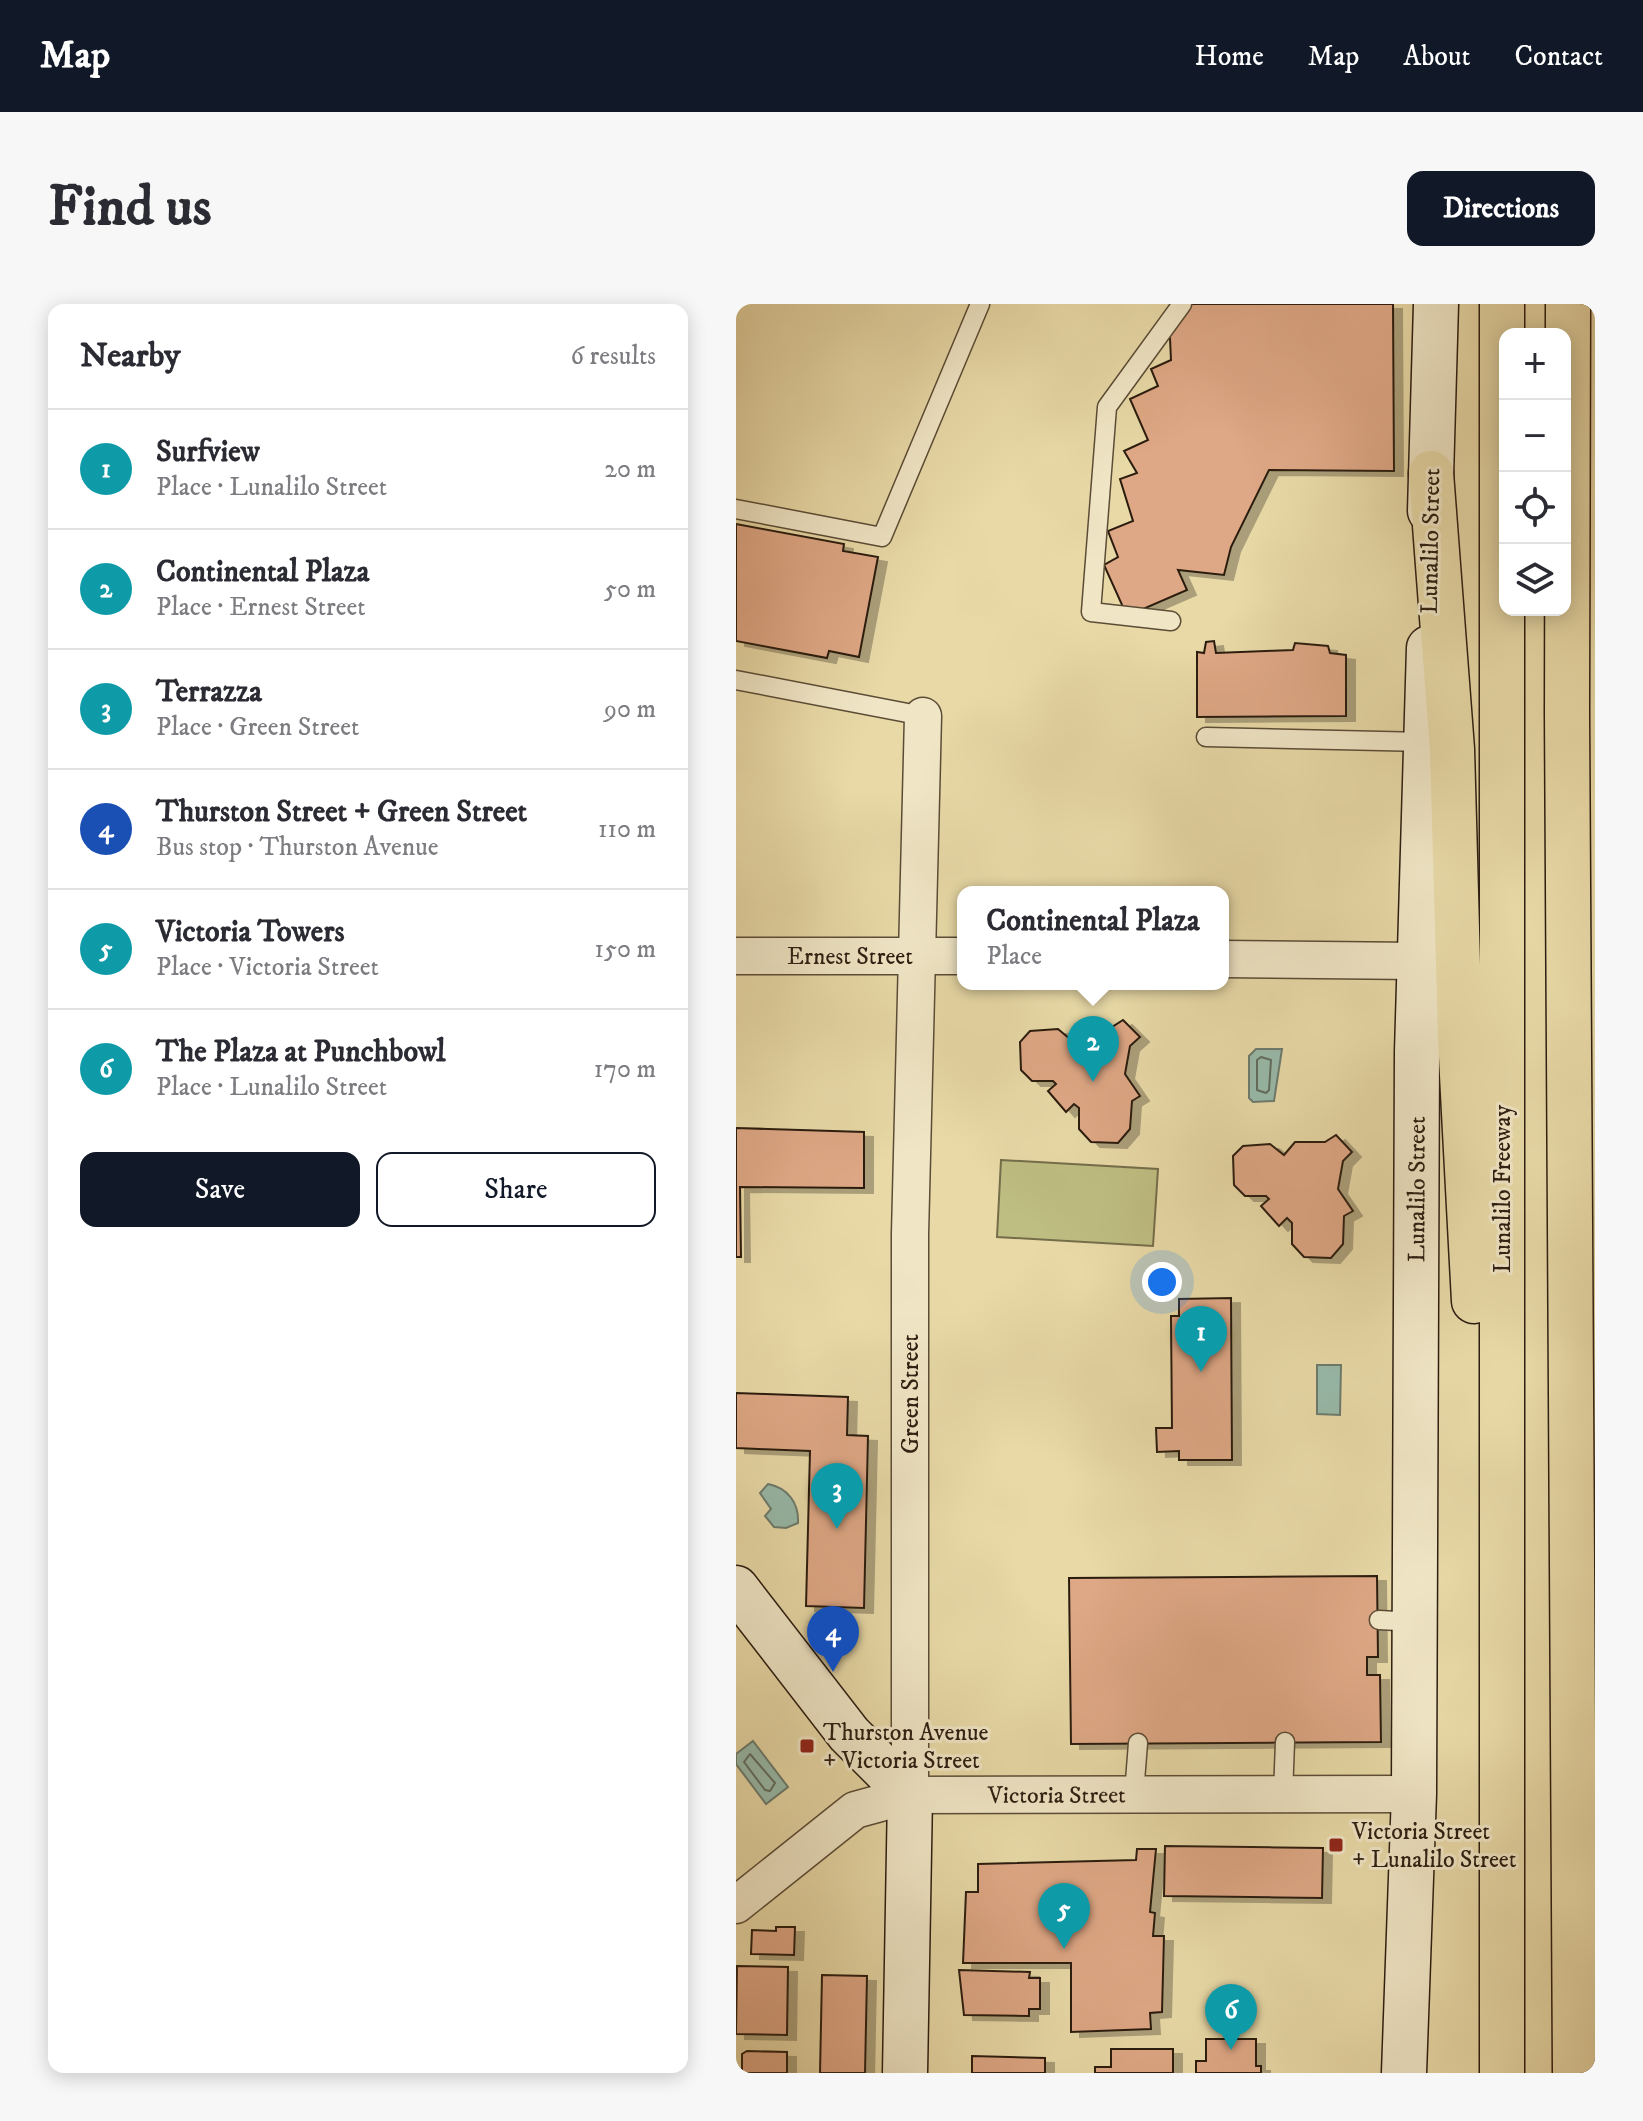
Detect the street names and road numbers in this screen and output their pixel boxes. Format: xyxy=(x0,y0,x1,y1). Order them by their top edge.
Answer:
street label: Lunalilo Street xyxy=(1415,468,1447,614)
street label: Ernest Street xyxy=(787,942,913,972)
street label: Lunalilo Freeway xyxy=(1488,1104,1518,1273)
street label: Lunalilo Street xyxy=(1402,1116,1433,1262)
street label: Green Street xyxy=(896,1334,926,1454)
street label: Victoria Street xyxy=(987,1781,1126,1811)

